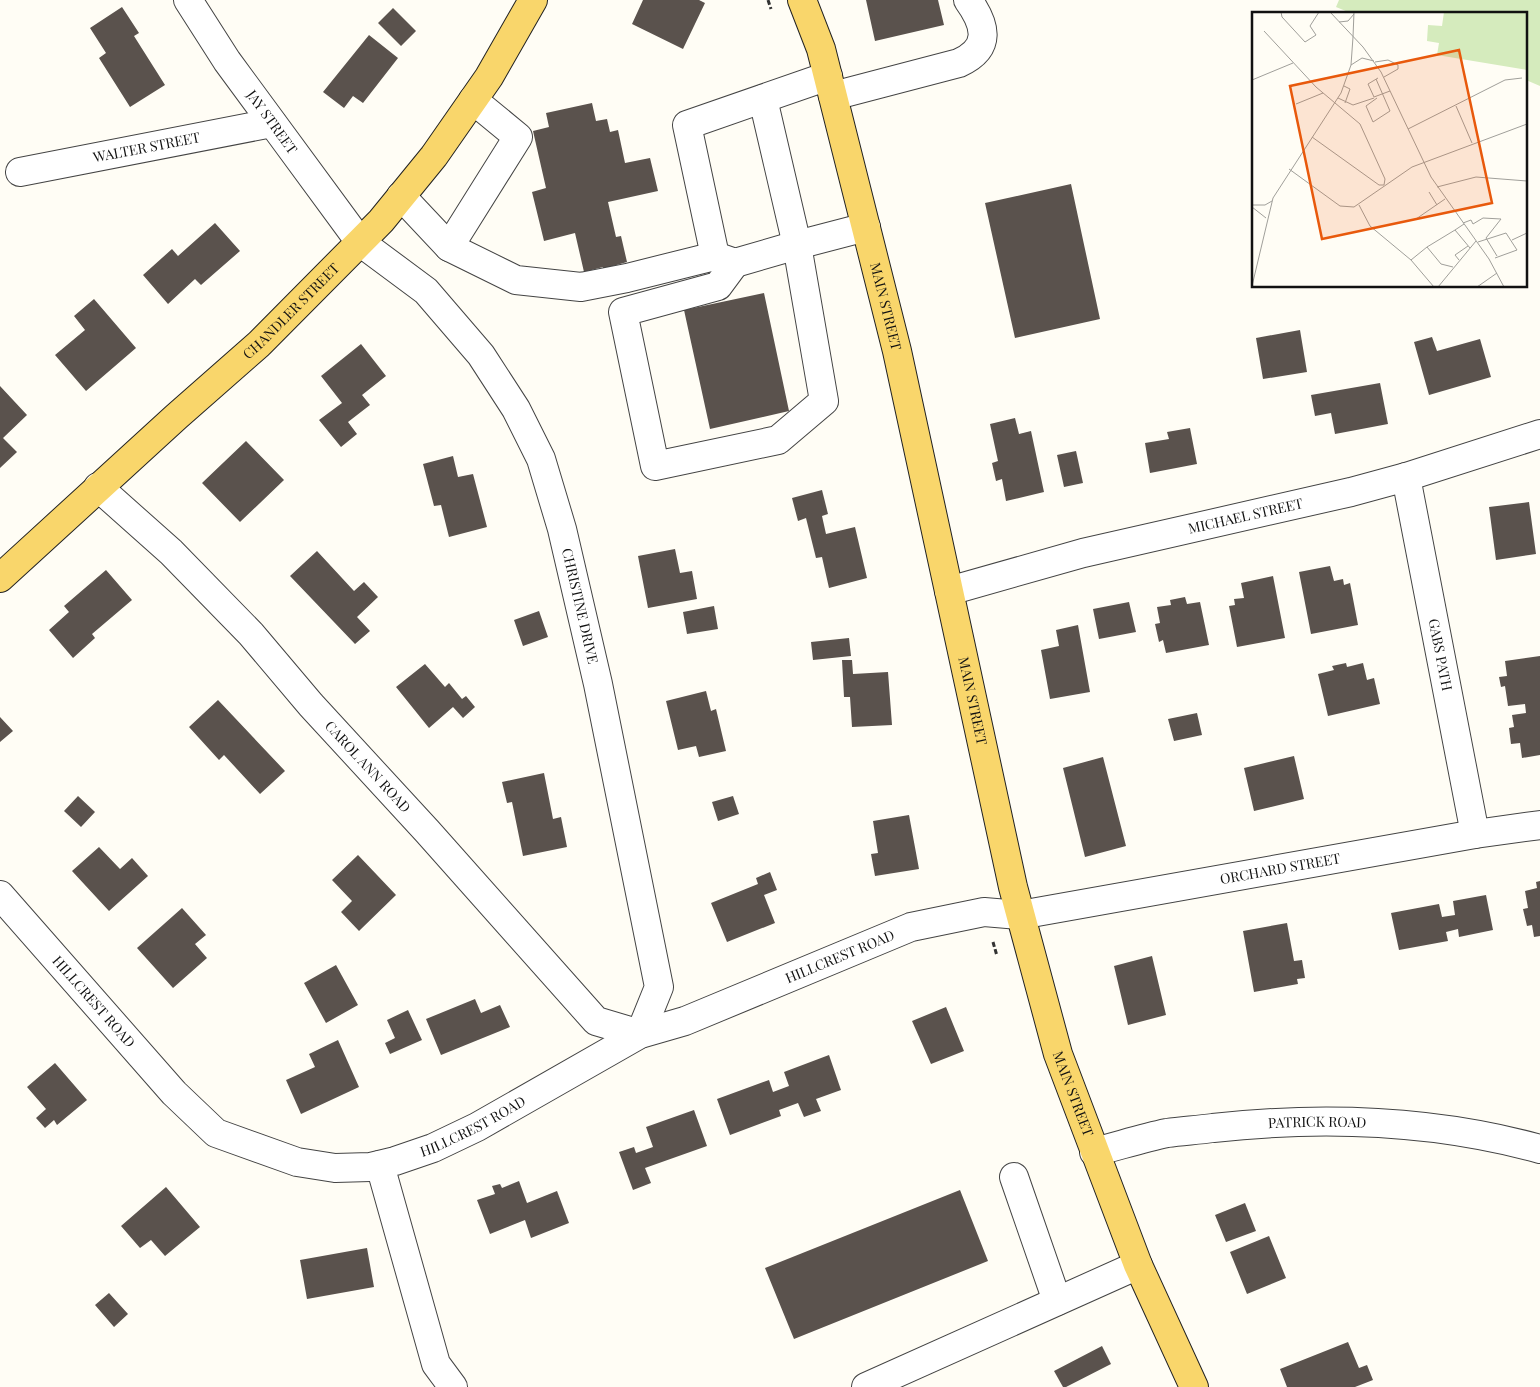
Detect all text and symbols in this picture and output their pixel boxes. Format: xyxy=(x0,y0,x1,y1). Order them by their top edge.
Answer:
inset map xyxy=(1252,12,1528,288)
street label: JAY STREET xyxy=(242,85,302,158)
street label: WALTER STREET xyxy=(91,127,202,167)
street label: CHANDLER STREET xyxy=(238,258,343,363)
street label: MAIN STREET xyxy=(866,260,907,353)
street label: MICHAEL STREET xyxy=(1186,493,1305,538)
street label: CHRISTINE DRIVE xyxy=(558,546,603,666)
street label: GABS PATH xyxy=(1425,617,1457,693)
street label: MAIN STREET xyxy=(954,655,992,747)
street label: CAROL ANN ROAD xyxy=(321,716,415,816)
street label: ORCHARD STREET xyxy=(1218,848,1342,888)
street label: HILLCREST ROAD xyxy=(782,925,897,987)
street label: HILLCREST ROAD xyxy=(49,951,140,1051)
street label: MAIN STREET xyxy=(1049,1048,1099,1139)
street label: HILLCREST ROAD xyxy=(417,1091,529,1161)
street label: PATRICK ROAD xyxy=(1267,1112,1367,1132)

